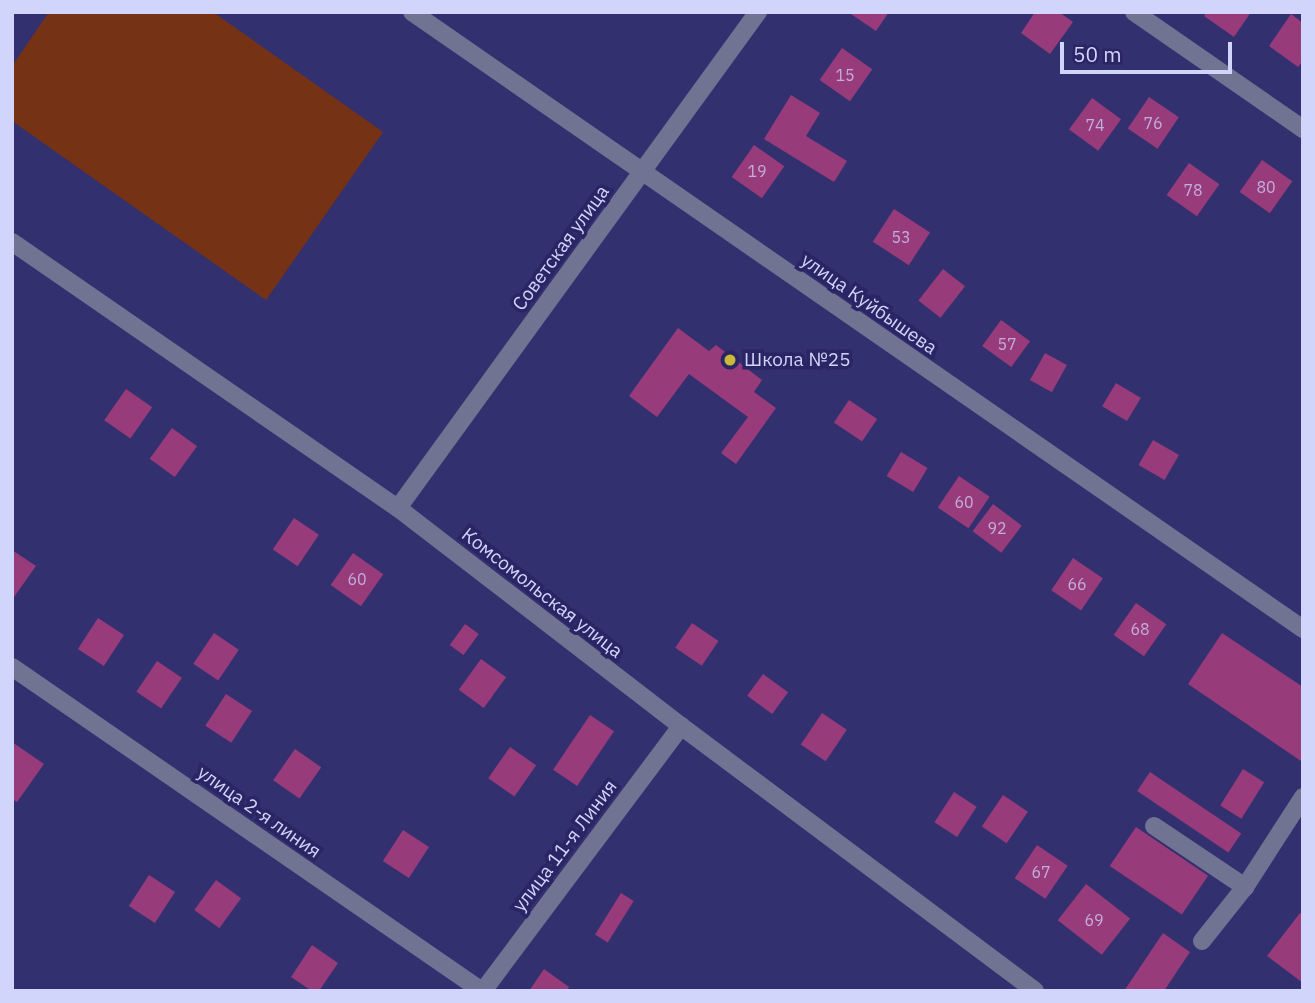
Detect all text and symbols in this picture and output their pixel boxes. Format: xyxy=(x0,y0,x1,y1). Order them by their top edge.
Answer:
scale bar xyxy=(1063,28,1234,72)
text: 50 m xyxy=(1073,40,1122,68)
house number: 15 xyxy=(835,65,855,85)
house number: 76 xyxy=(1143,113,1163,133)
house number: 74 xyxy=(1085,115,1105,135)
house number: 19 xyxy=(747,161,767,181)
house number: 80 xyxy=(1256,177,1276,197)
house number: 78 xyxy=(1183,180,1203,200)
street label: Советская улица xyxy=(508,181,614,315)
house number: 53 xyxy=(891,227,911,247)
street label: улица Куйбышева xyxy=(797,249,941,359)
house number: 57 xyxy=(997,334,1017,354)
place label: Школа №25 xyxy=(744,349,851,371)
marker: Школа №25 xyxy=(722,352,738,368)
house number: 60 xyxy=(954,492,974,512)
house number: 92 xyxy=(987,518,1007,538)
street label: Комсомольская улица xyxy=(457,523,627,663)
house number: 60 xyxy=(347,569,367,589)
house number: 66 xyxy=(1067,574,1087,594)
house number: 68 xyxy=(1130,619,1150,639)
street label: улица 2-я линия xyxy=(193,761,325,863)
street label: улица 11-я Линия xyxy=(508,776,622,916)
house number: 67 xyxy=(1031,862,1051,882)
house number: 69 xyxy=(1084,910,1104,930)

